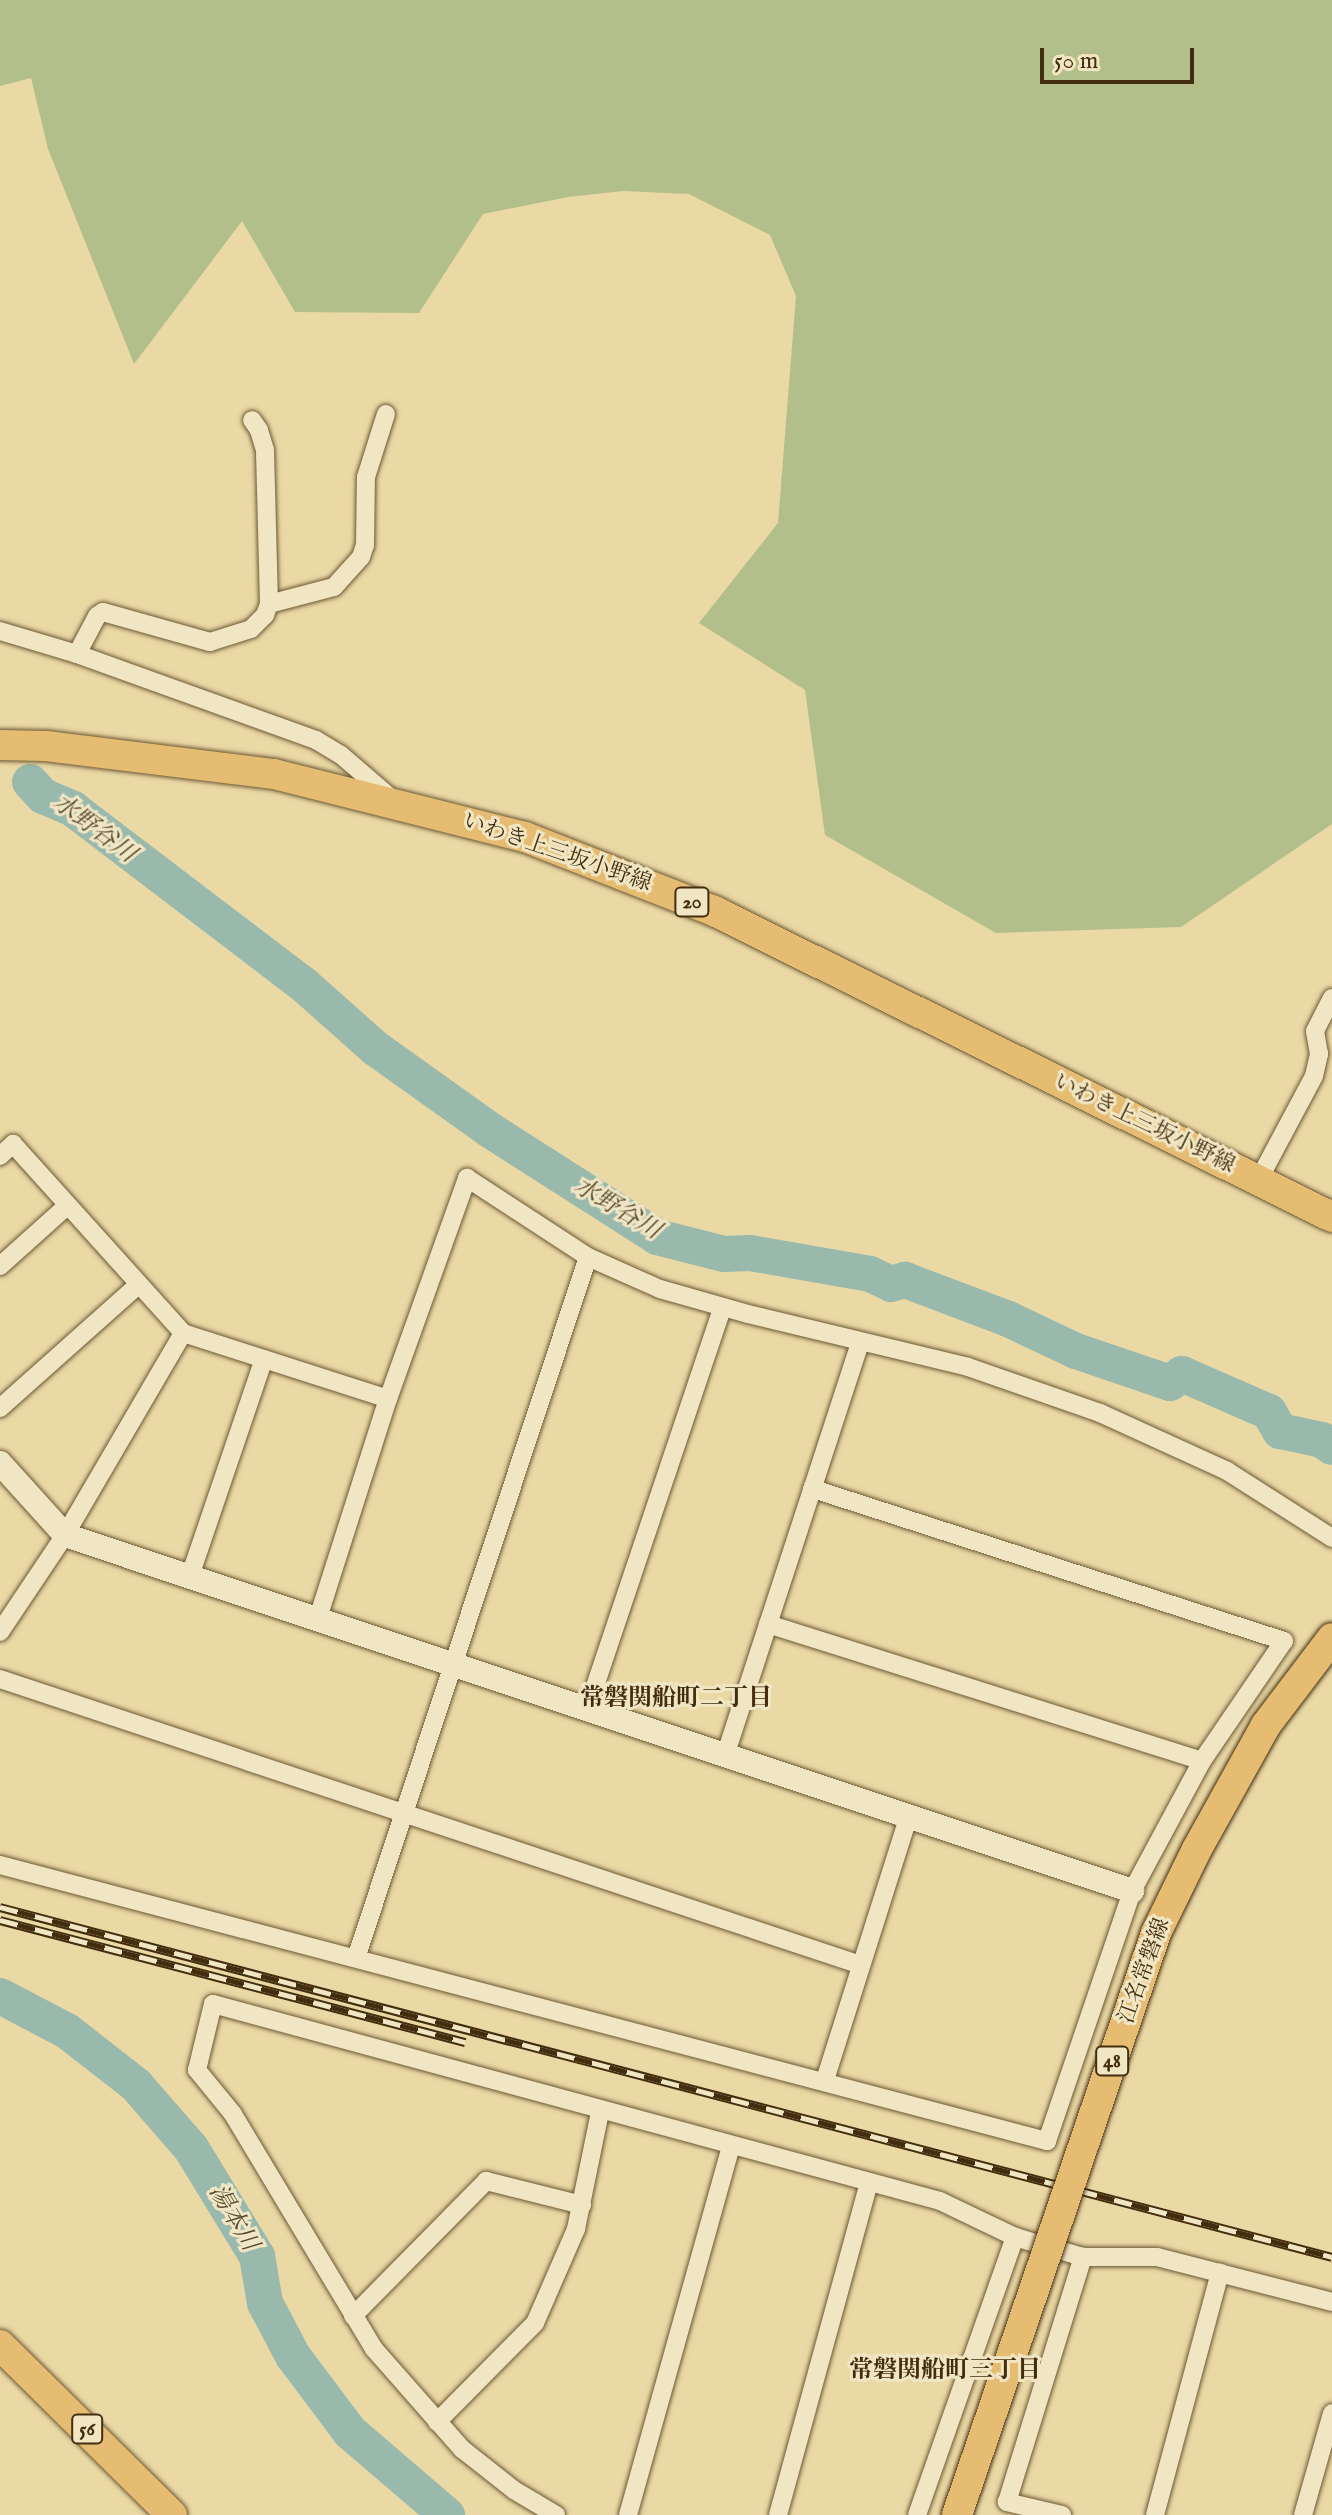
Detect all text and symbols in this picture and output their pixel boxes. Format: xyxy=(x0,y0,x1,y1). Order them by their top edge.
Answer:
scale bar xyxy=(1044,32,1198,82)
text: 50 m xyxy=(1054,46,1098,77)
water label: 水野谷川 xyxy=(47,789,141,869)
street label: いわき上三坂小野線 xyxy=(459,808,655,898)
road number: 20 xyxy=(674,886,710,918)
street label: いわき上三坂小野線 xyxy=(1049,1069,1239,1179)
water label: 水野谷川 xyxy=(568,1172,666,1246)
district label: 常磐関船町二丁目 xyxy=(580,1685,772,1713)
street label: 江名常磐線 xyxy=(1114,1915,1176,2027)
road number: 48 xyxy=(1094,2045,1130,2077)
water label: 湯本川 xyxy=(202,2180,264,2256)
district label: 常磐関船町三丁目 xyxy=(849,2357,1041,2385)
road number: 56 xyxy=(71,2413,103,2445)

